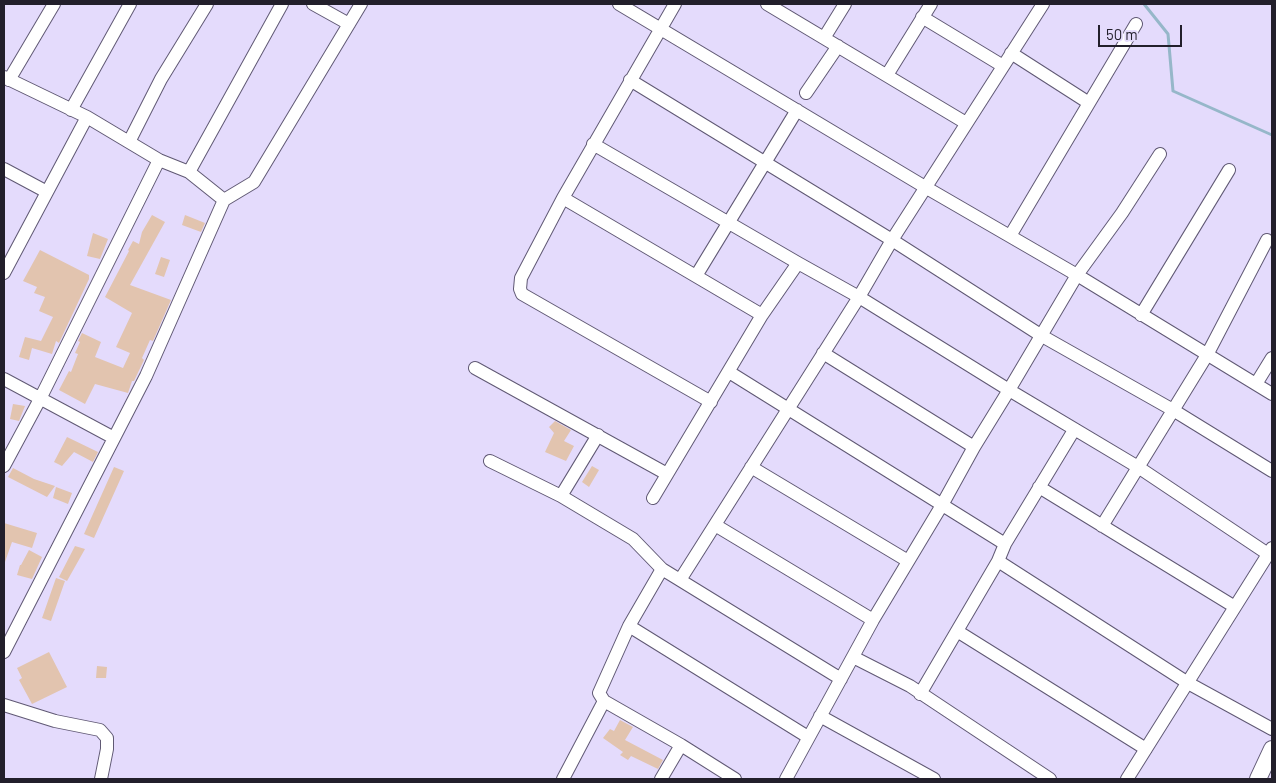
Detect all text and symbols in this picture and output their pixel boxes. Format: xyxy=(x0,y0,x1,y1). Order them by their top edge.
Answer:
scale bar xyxy=(1101,15,1185,47)
text: 50 m xyxy=(1106,25,1138,43)

